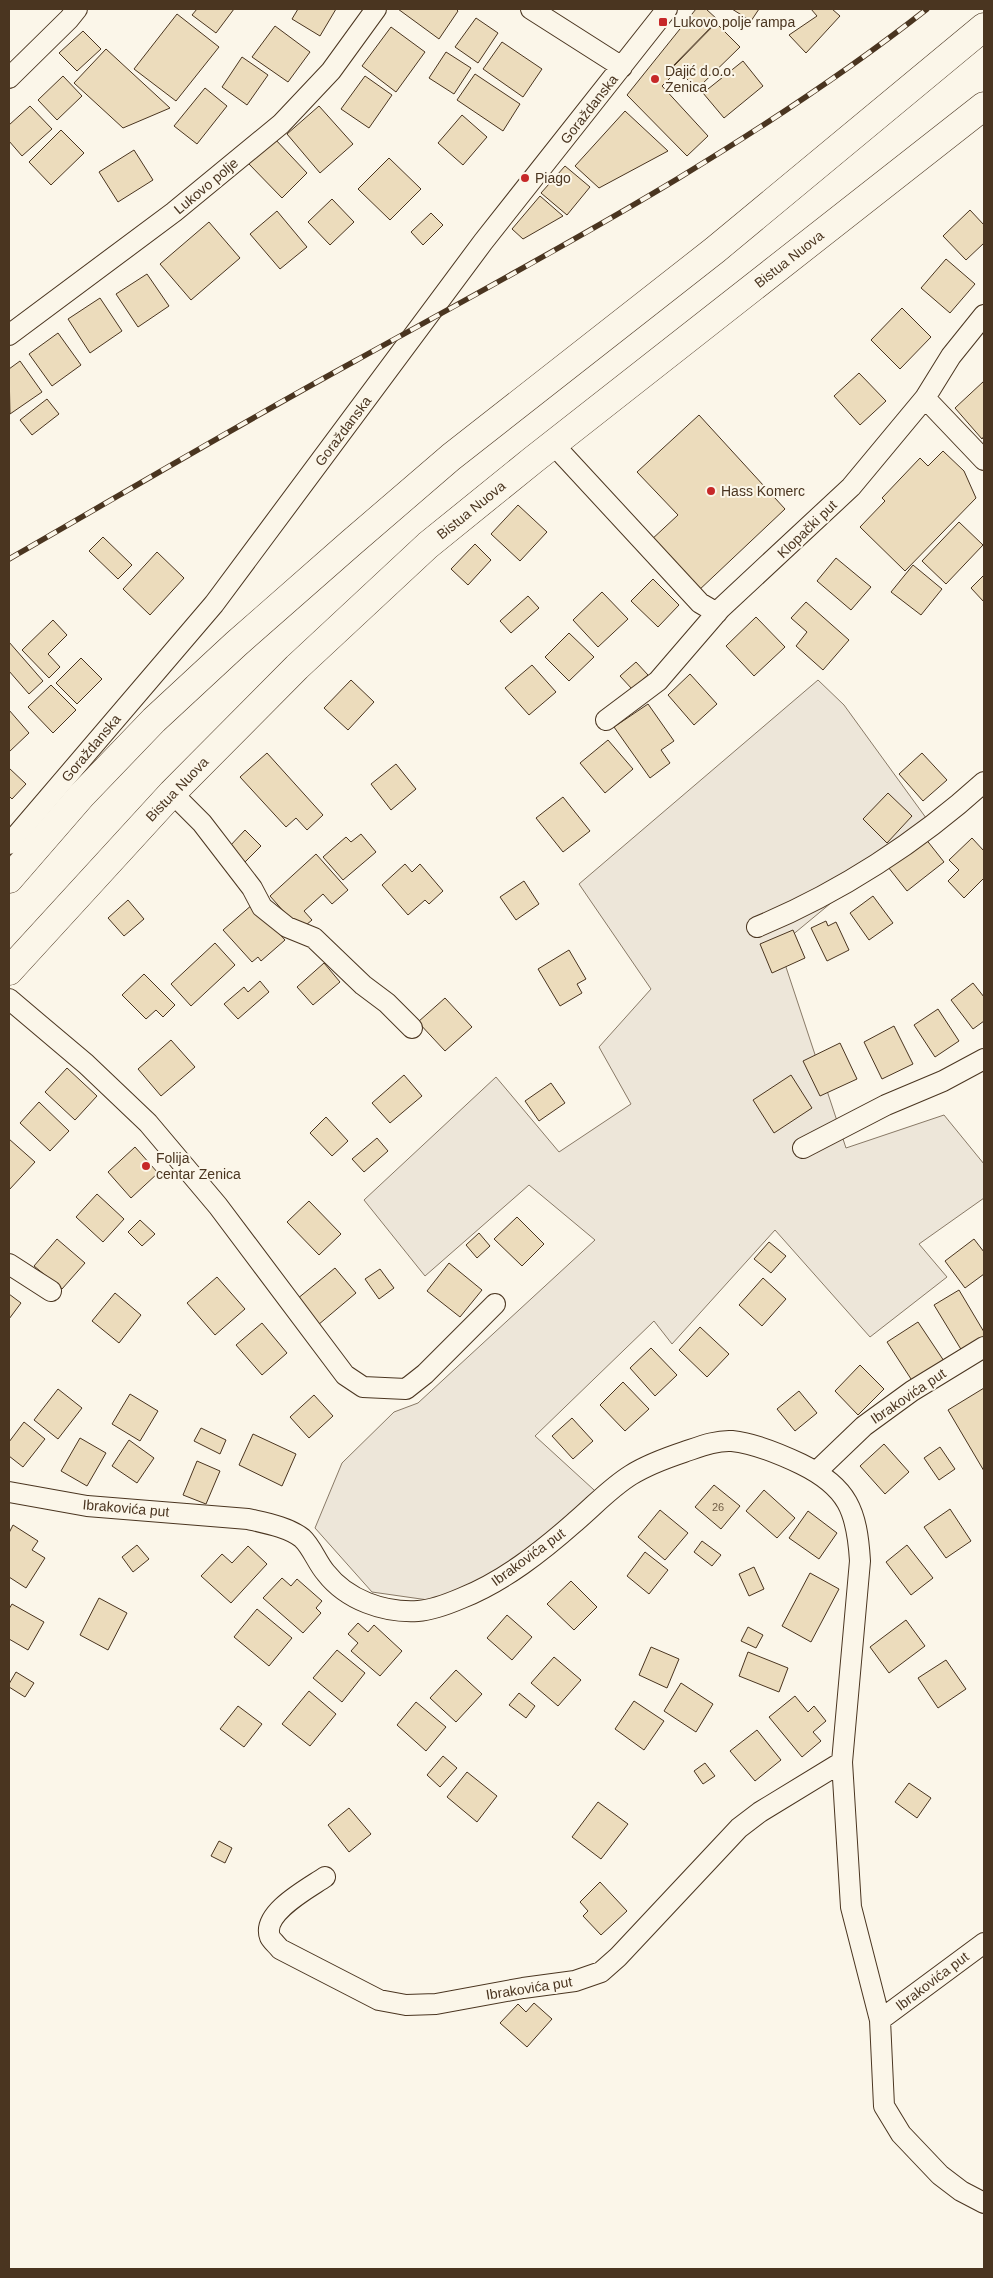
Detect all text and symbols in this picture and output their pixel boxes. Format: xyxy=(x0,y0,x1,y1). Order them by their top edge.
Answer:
place label: Lukovo polje rampa xyxy=(673,14,795,30)
marker: Lukovo polje rampa xyxy=(657,16,669,28)
place label: Dajić d.o.o. Zenica xyxy=(665,63,735,95)
street label: Goraždanska xyxy=(557,71,621,147)
marker: Dajić d.o.o. Zenica xyxy=(649,73,661,85)
street label: Lukovo polje xyxy=(171,154,241,217)
place label: Piago xyxy=(535,170,571,186)
marker: Piago xyxy=(519,172,531,184)
street label: Bistua Nuova xyxy=(751,227,827,291)
street label: Goraždanska xyxy=(312,393,375,469)
street label: Bistua Nuova xyxy=(434,477,509,542)
place label: Hass Komerc xyxy=(721,483,805,499)
marker: Hass Komerc xyxy=(705,485,717,497)
street label: Klopački put xyxy=(774,497,840,561)
street label: Goraždanska xyxy=(58,711,124,785)
street label: Bistua Nuova xyxy=(142,753,212,825)
place label: Folija centar Zenica xyxy=(156,1150,241,1182)
marker: Folija centar Zenica xyxy=(140,1160,152,1172)
street label: Ibrakovića put xyxy=(867,1365,949,1427)
street label: Ibrakovića put xyxy=(82,1496,170,1520)
house number: 26 xyxy=(712,1501,724,1513)
street label: Ibrakovića put xyxy=(488,1525,568,1589)
street label: Ibrakovića put xyxy=(892,1948,972,2014)
street label: Ibrakovića put xyxy=(485,1973,573,2003)

